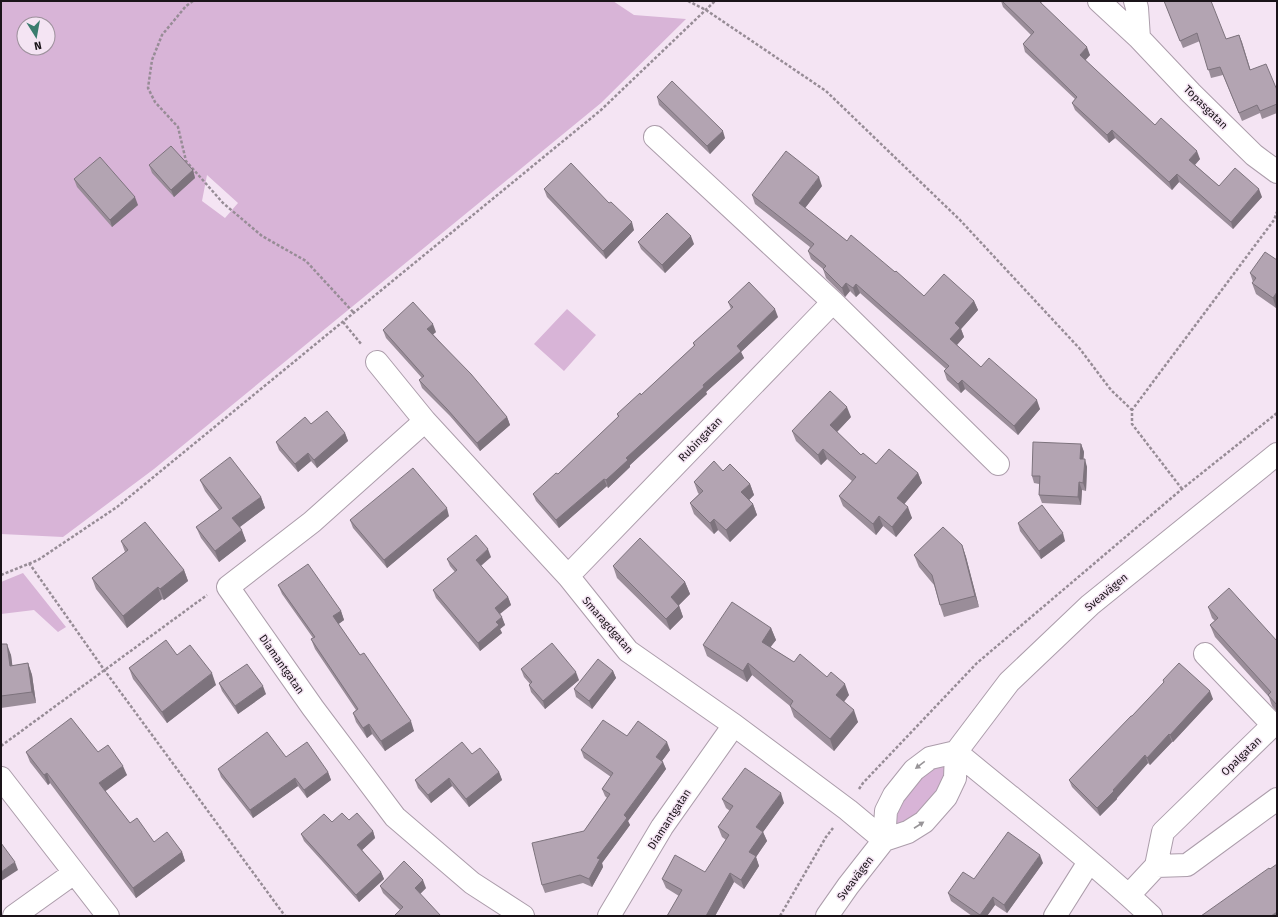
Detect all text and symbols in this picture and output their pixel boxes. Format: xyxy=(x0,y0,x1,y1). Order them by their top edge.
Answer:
north arrow xyxy=(16,16,56,56)
text: N xyxy=(33,38,43,52)
street label: Topasgatan xyxy=(1181,83,1230,132)
street label: Rubingatan xyxy=(676,414,725,464)
street label: Sveavägen xyxy=(1082,571,1130,614)
street label: Smaragdgatan xyxy=(579,594,636,656)
street label: Diamantgatan xyxy=(256,632,307,697)
street label: Opalgatan xyxy=(1219,734,1264,779)
one-way arrow xyxy=(915,761,925,769)
street label: Diamantgatan xyxy=(645,787,694,852)
one-way arrow xyxy=(914,821,925,829)
street label: Sveavägen xyxy=(835,854,876,903)

